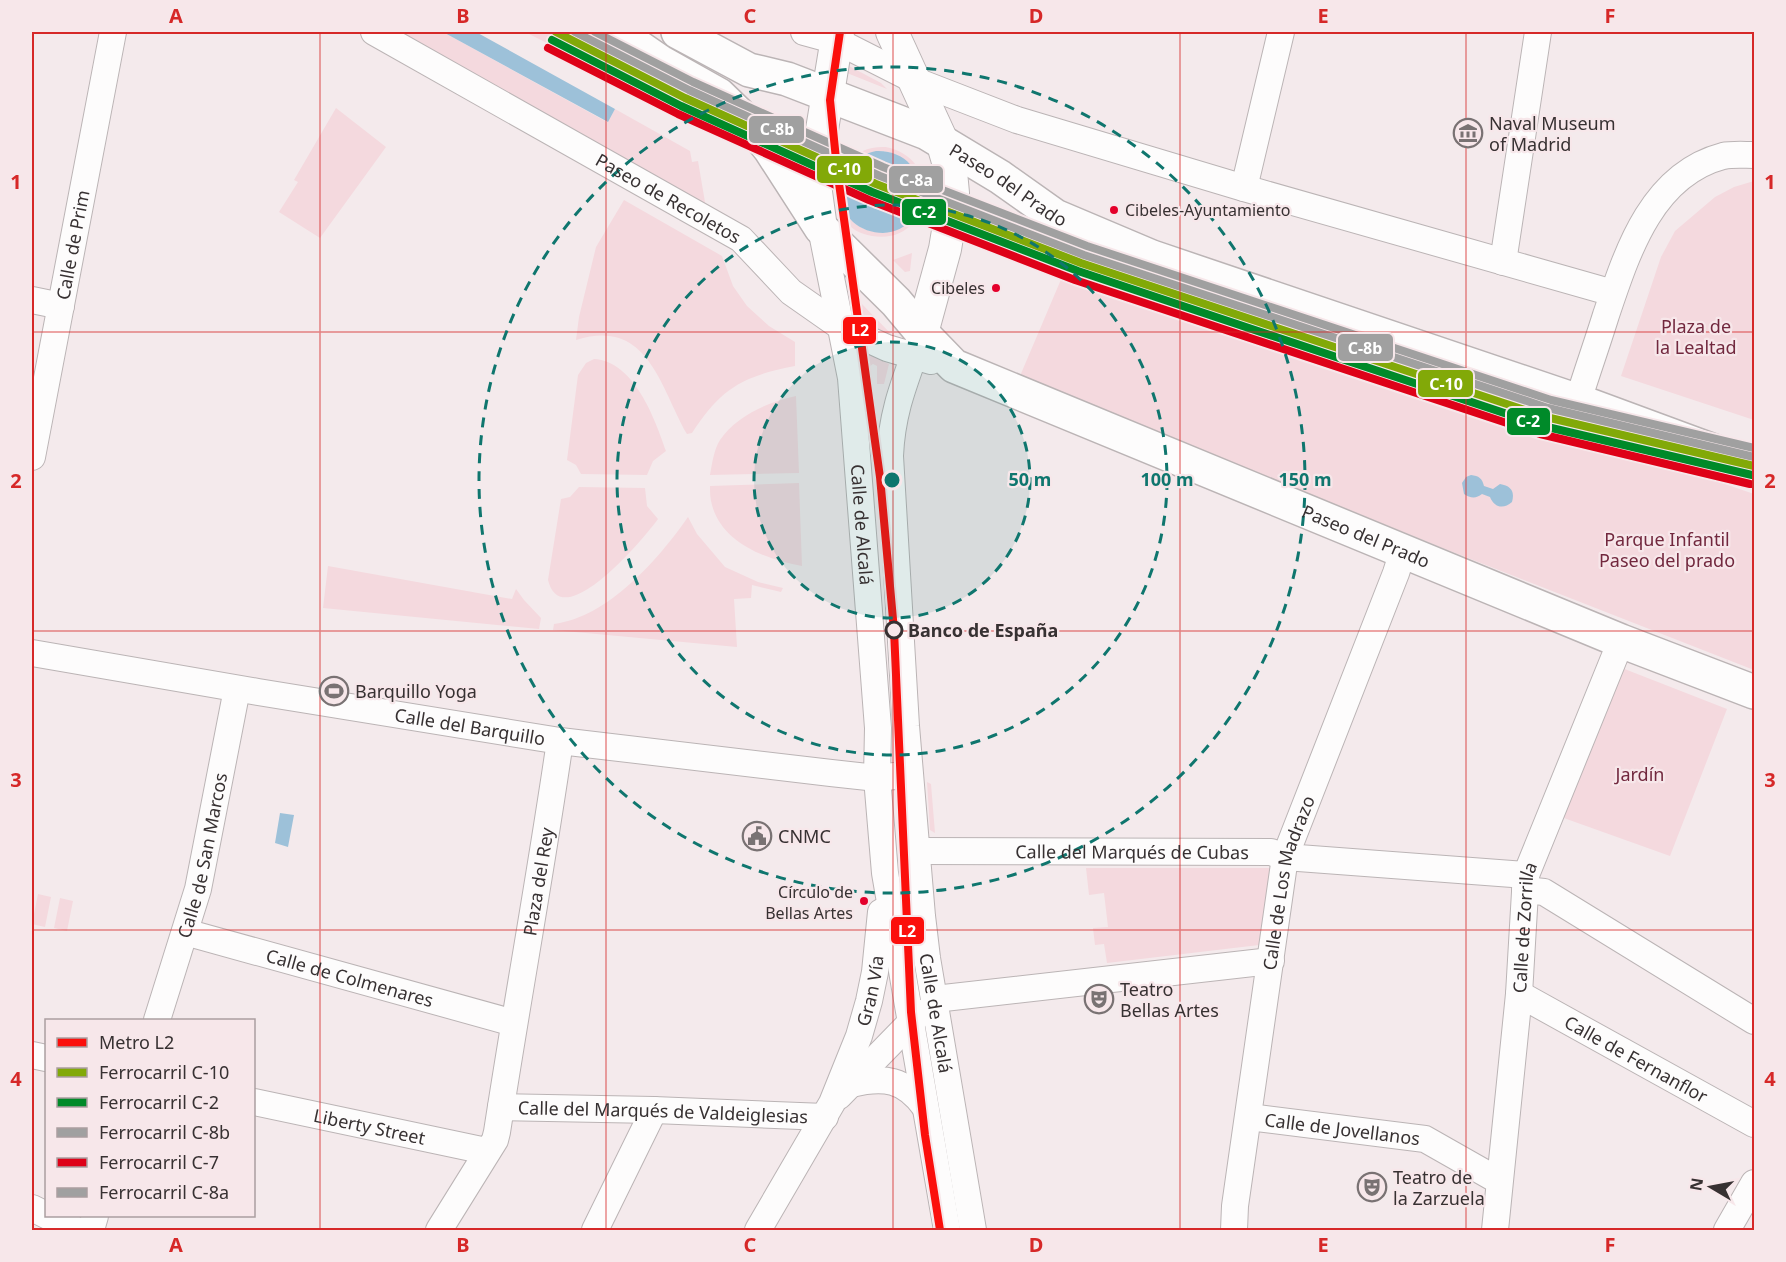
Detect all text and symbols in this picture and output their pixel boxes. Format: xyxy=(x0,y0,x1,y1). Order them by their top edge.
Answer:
text: A xyxy=(169,2,183,29)
text: B xyxy=(456,2,470,29)
text: C xyxy=(744,2,757,29)
text: D xyxy=(1029,2,1043,29)
text: E xyxy=(1317,2,1329,29)
text: F xyxy=(1605,2,1615,29)
place label: Naval Museum of Madrid xyxy=(1489,111,1616,156)
line badge: C-8b xyxy=(748,115,805,144)
museum icon: Naval Museum of Madrid xyxy=(1452,117,1484,149)
text: C-8b xyxy=(760,118,794,140)
street label: Paseo del Prado xyxy=(945,137,1070,232)
street label: Paseo de Recoletos xyxy=(592,148,745,249)
line badge: C-10 xyxy=(816,155,873,184)
text: C-10 xyxy=(827,158,861,180)
line badge: C-8a xyxy=(888,165,944,194)
text: 1 xyxy=(10,168,22,195)
text: 1 xyxy=(1764,168,1776,195)
text: C-8a xyxy=(899,169,933,191)
street label: Calle de Prim xyxy=(50,188,95,302)
line badge: C-2 xyxy=(901,198,947,226)
place label: Cibeles-Ayuntamiento xyxy=(1125,199,1290,221)
text: C-2 xyxy=(912,201,936,223)
marker: Cibeles-Ayuntamiento xyxy=(1108,204,1120,216)
place label: Cibeles xyxy=(931,277,985,299)
marker: Cibeles xyxy=(990,282,1002,294)
park label: Plaza de la Lealtad xyxy=(1655,314,1737,359)
line badge: L2 xyxy=(842,316,877,345)
text: L2 xyxy=(851,319,869,341)
line badge: C-8b xyxy=(1337,333,1394,362)
text: C-8b xyxy=(1348,337,1382,359)
line badge: C-10 xyxy=(1417,369,1474,398)
text: C-10 xyxy=(1429,373,1463,395)
line badge: C-2 xyxy=(1506,407,1551,436)
text: C-2 xyxy=(1516,410,1540,432)
street label: Calle de Alcalá xyxy=(846,463,879,586)
text: 2 xyxy=(10,467,22,494)
text: 50 m xyxy=(1009,467,1051,491)
text: 100 m xyxy=(1140,467,1194,491)
text: 150 m xyxy=(1278,467,1332,491)
text: 2 xyxy=(1764,467,1776,494)
centre of rings xyxy=(882,470,902,490)
street label: Paseo del Prado xyxy=(1299,499,1434,573)
park label: Parque Infantil Paseo del prado xyxy=(1599,527,1735,572)
place label: Banco de España xyxy=(908,618,1058,642)
marker: Banco de España xyxy=(885,621,903,639)
sports icon: Barquillo Yoga xyxy=(318,675,350,707)
place label: Barquillo Yoga xyxy=(355,679,477,703)
street label: Calle del Barquillo xyxy=(393,702,547,750)
park label: Jardín xyxy=(1614,762,1664,786)
text: 3 xyxy=(10,766,22,793)
text: 3 xyxy=(1764,766,1776,793)
street label: Calle de San Marcos xyxy=(171,771,232,941)
street label: Calle de Los Madrazo xyxy=(1257,792,1320,972)
public building icon: CNMC xyxy=(741,820,773,852)
place label: CNMC xyxy=(778,824,831,848)
street label: Plaza del Rey xyxy=(517,825,559,938)
street label: Calle del Marqués de Cubas xyxy=(1015,839,1249,864)
street label: Calle de Zorrilla xyxy=(1507,858,1542,994)
place label: Círculo de Bellas Artes xyxy=(765,881,853,924)
marker: Círculo de Bellas Artes xyxy=(858,895,870,907)
line badge: L2 xyxy=(890,916,925,945)
text: L2 xyxy=(898,920,916,942)
street label: Calle de Colmenares xyxy=(263,943,436,1012)
street label: Calle de Alcalá xyxy=(914,951,958,1075)
street label: Gran Vía xyxy=(850,954,889,1029)
place label: Teatro Bellas Artes xyxy=(1120,977,1219,1022)
theatre icon: Teatro Bellas Artes xyxy=(1083,983,1115,1015)
street label: Calle de Fernanflor xyxy=(1560,1010,1713,1108)
legend xyxy=(45,1019,255,1217)
text: Metro L2 xyxy=(99,1030,174,1054)
text: Ferrocarril C-10 xyxy=(99,1060,229,1084)
text: 4 xyxy=(10,1065,22,1092)
text: 4 xyxy=(1764,1065,1776,1092)
text: Ferrocarril C-2 xyxy=(99,1090,219,1114)
street label: Calle del Marqués de Valdeiglesias xyxy=(518,1095,809,1128)
street label: Liberty Street xyxy=(311,1103,428,1150)
street label: Calle de Jovellanos xyxy=(1263,1107,1421,1150)
text: Ferrocarril C-8b xyxy=(99,1120,230,1144)
text: Ferrocarril C-7 xyxy=(99,1150,219,1174)
north arrow xyxy=(1681,1157,1741,1217)
place label: Teatro de la Zarzuela xyxy=(1393,1165,1485,1210)
theatre icon: Teatro de la Zarzuela xyxy=(1356,1171,1388,1203)
text: N xyxy=(1684,1176,1708,1193)
text: Ferrocarril C-8a xyxy=(99,1180,229,1204)
text: A xyxy=(169,1231,183,1258)
text: B xyxy=(456,1231,470,1258)
text: C xyxy=(744,1231,757,1258)
text: D xyxy=(1029,1231,1043,1258)
text: E xyxy=(1317,1231,1329,1258)
text: F xyxy=(1605,1231,1615,1258)

